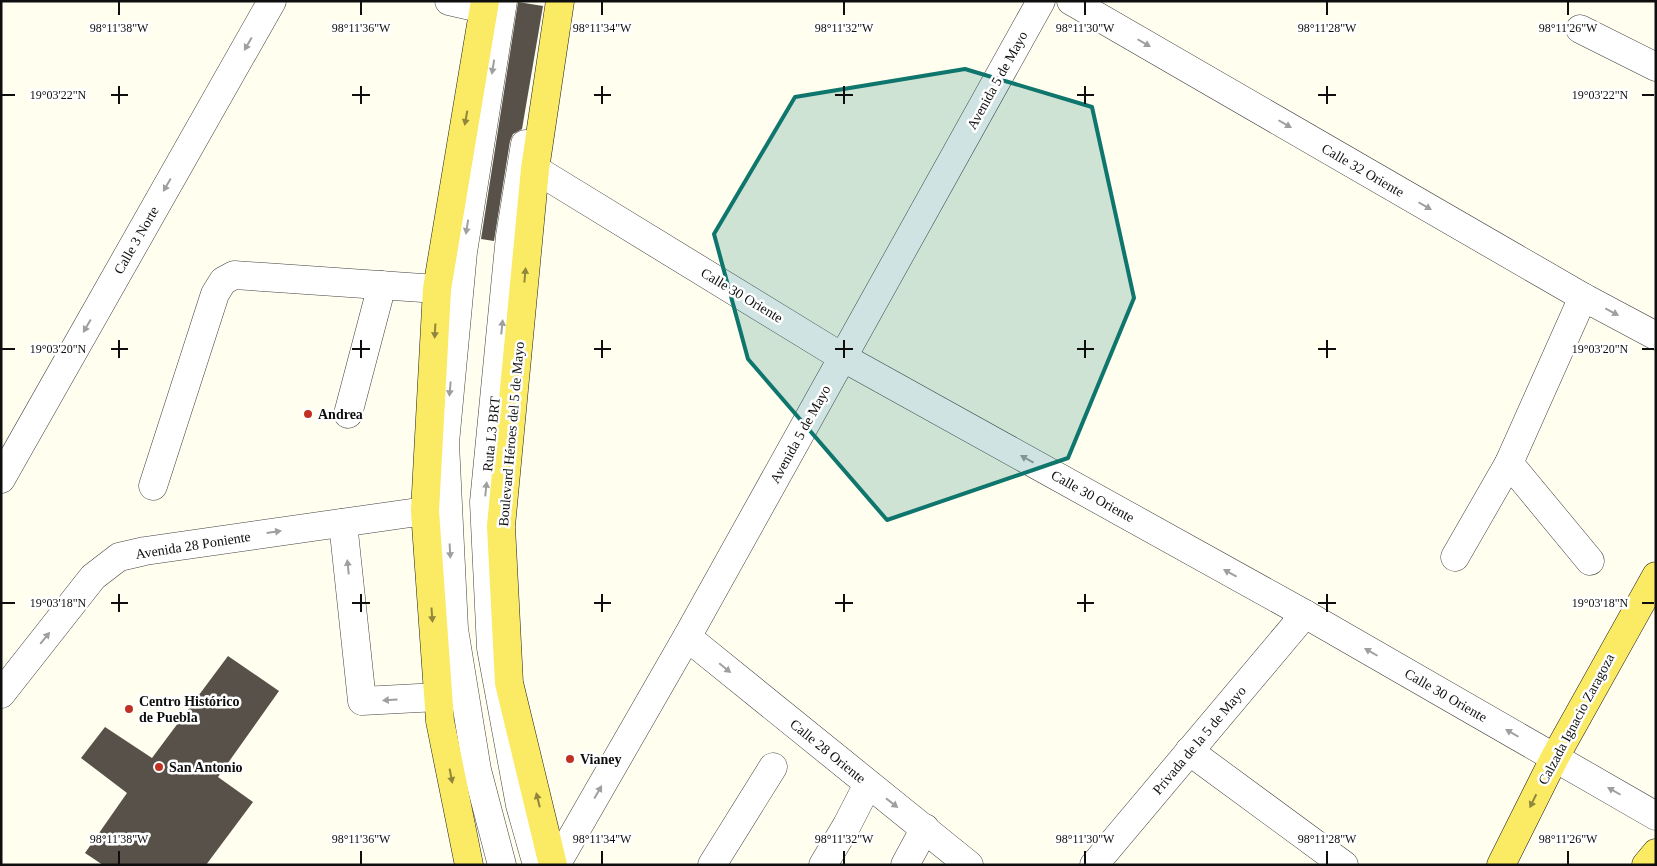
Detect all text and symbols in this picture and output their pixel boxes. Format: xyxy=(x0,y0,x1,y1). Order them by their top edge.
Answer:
text: 98°11'38"W xyxy=(90,21,149,35)
text: 98°11'36"W xyxy=(332,21,391,35)
text: 98°11'34"W xyxy=(573,21,632,35)
text: 98°11'32"W xyxy=(815,21,874,35)
text: 98°11'30"W xyxy=(1056,21,1115,35)
text: 98°11'28"W xyxy=(1298,21,1357,35)
text: 98°11'26"W xyxy=(1539,21,1598,35)
street label: Avenida 5 de Mayo xyxy=(964,29,1031,132)
one-way arrow xyxy=(243,37,252,50)
one-way arrow xyxy=(1137,39,1150,48)
one-way arrow xyxy=(488,59,496,75)
text: 19°03'22"N xyxy=(30,88,87,102)
text: 19°03'22"N xyxy=(1572,88,1629,102)
one-way arrow xyxy=(461,111,469,127)
one-way arrow xyxy=(1278,120,1291,129)
street label: Calle 32 Oriente xyxy=(1319,141,1407,200)
one-way arrow xyxy=(163,178,172,192)
one-way arrow xyxy=(1419,201,1432,210)
street label: Calle 3 Norte xyxy=(111,204,162,277)
one-way arrow xyxy=(463,220,471,236)
street label: Calle 30 Oriente xyxy=(698,265,785,326)
one-way arrow xyxy=(521,267,529,283)
one-way arrow xyxy=(1605,308,1619,316)
one-way arrow xyxy=(498,319,506,335)
one-way arrow xyxy=(83,320,92,333)
one-way arrow xyxy=(430,323,438,339)
street label: Boulevard Héroes del 5 de Mayo xyxy=(496,341,527,527)
text: 19°03'20"N xyxy=(30,342,87,356)
text: 19°03'20"N xyxy=(1572,342,1629,356)
one-way arrow xyxy=(446,381,454,397)
street label: Avenida 5 de Mayo xyxy=(767,383,834,486)
street label: Ruta L3 BRT xyxy=(480,395,503,472)
place label: Andrea xyxy=(318,407,363,422)
marker: Andrea xyxy=(302,408,314,420)
one-way arrow xyxy=(1020,455,1033,464)
street label: Calle 30 Oriente xyxy=(1049,467,1137,525)
one-way arrow xyxy=(482,481,490,497)
one-way arrow xyxy=(267,528,283,536)
street label: Avenida 28 Poniente xyxy=(134,529,252,562)
one-way arrow xyxy=(447,543,455,559)
one-way arrow xyxy=(344,559,352,575)
one-way arrow xyxy=(1223,568,1236,577)
text: 19°03'18"N xyxy=(30,596,87,610)
text: 19°03'18"N xyxy=(1572,596,1629,610)
one-way arrow xyxy=(429,608,437,624)
one-way arrow xyxy=(40,631,50,645)
one-way arrow xyxy=(1365,648,1378,657)
street label: Calzada Ignacio Zaragoza xyxy=(1536,651,1618,787)
one-way arrow xyxy=(718,662,731,673)
street label: Calle 30 Oriente xyxy=(1402,666,1490,725)
street label: Privada de la 5 de Mayo xyxy=(1150,683,1249,797)
place label: Centro Histórico de Puebla xyxy=(139,694,239,725)
one-way arrow xyxy=(381,696,397,704)
marker: Centro Histórico de Puebla xyxy=(123,703,135,715)
street label: Calle 28 Oriente xyxy=(787,716,868,786)
one-way arrow xyxy=(1505,729,1520,737)
place label: Vianey xyxy=(580,752,621,767)
marker: Vianey xyxy=(564,753,576,765)
place label: San Antonio xyxy=(169,760,243,775)
marker: San Antonio xyxy=(153,761,165,773)
one-way arrow xyxy=(448,769,456,785)
one-way arrow xyxy=(594,785,602,800)
one-way arrow xyxy=(1607,787,1620,796)
one-way arrow xyxy=(533,793,541,808)
one-way arrow xyxy=(1529,794,1537,808)
one-way arrow xyxy=(886,797,899,808)
text: 98°11'38"W xyxy=(90,832,149,846)
text: 98°11'36"W xyxy=(332,832,391,846)
text: 98°11'34"W xyxy=(573,832,632,846)
text: 98°11'32"W xyxy=(815,832,874,846)
text: 98°11'30"W xyxy=(1056,832,1115,846)
text: 98°11'28"W xyxy=(1298,832,1357,846)
text: 98°11'26"W xyxy=(1539,832,1598,846)

